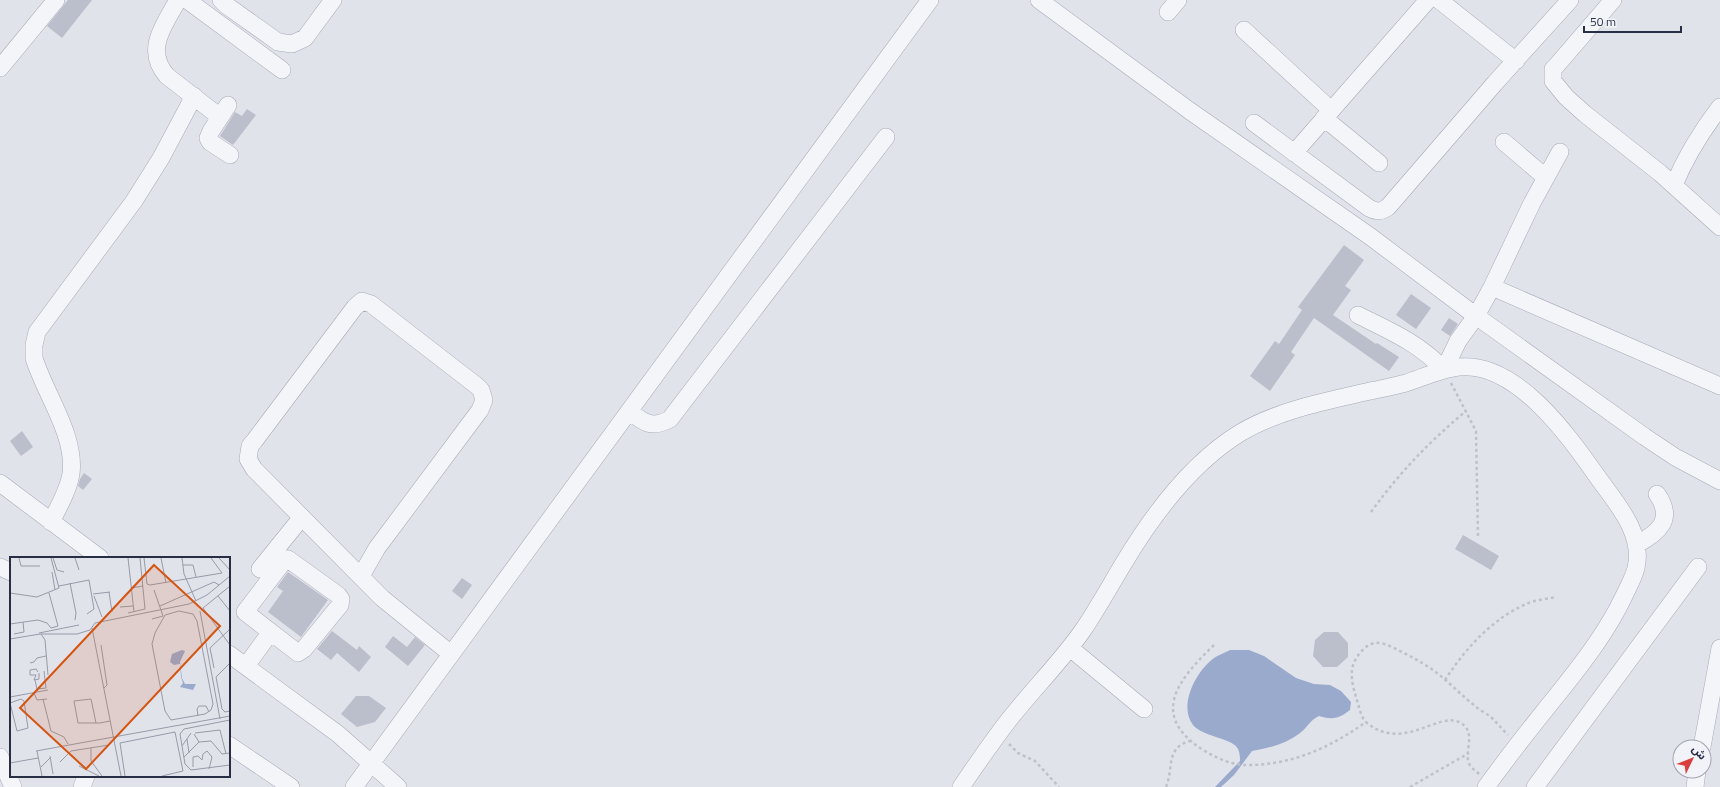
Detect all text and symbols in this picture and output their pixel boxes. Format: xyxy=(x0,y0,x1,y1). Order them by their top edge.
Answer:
scale bar xyxy=(1584,8,1681,34)
text: 50 m xyxy=(1590,12,1616,31)
inset map xyxy=(10,557,230,777)
north arrow xyxy=(1672,739,1712,779)
text: ش xyxy=(1688,741,1710,763)

